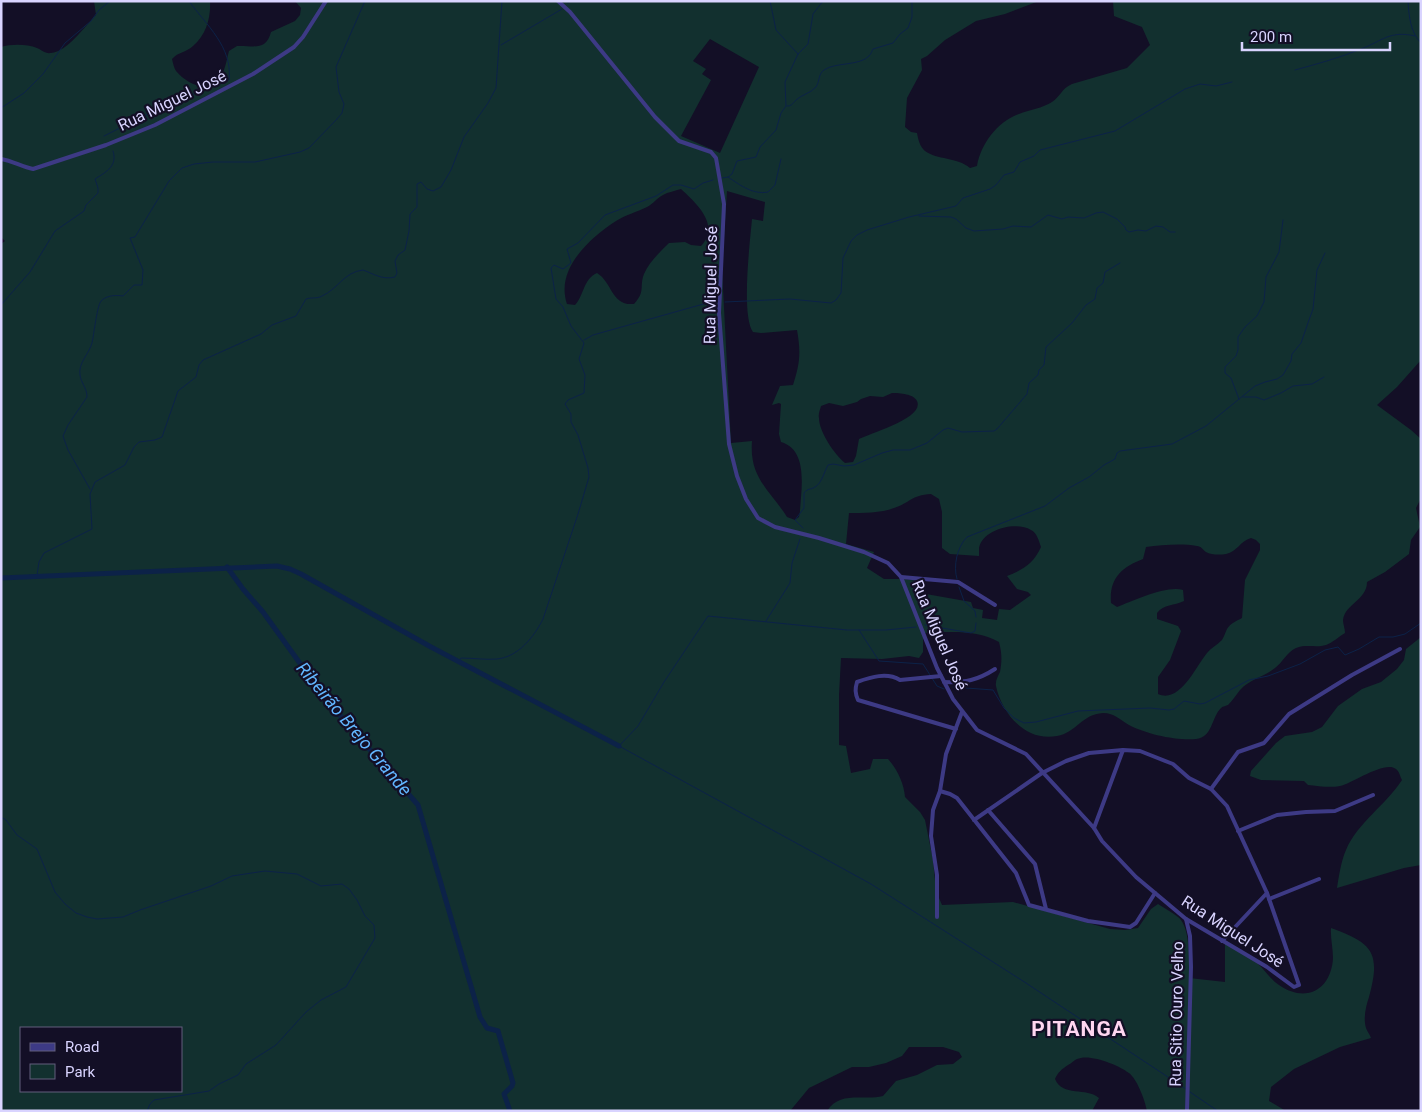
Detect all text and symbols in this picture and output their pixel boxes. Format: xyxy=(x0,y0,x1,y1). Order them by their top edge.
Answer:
scale bar xyxy=(1242,20,1390,52)
text: 200 m xyxy=(1250,28,1292,46)
street label: Rua Miguel José xyxy=(115,66,229,135)
street label: Rua Miguel José xyxy=(700,226,721,344)
street label: Rua Miguel José xyxy=(908,577,971,693)
water label: Ribeirão Brejo Grande xyxy=(292,658,416,800)
street label: Rua Miguel José xyxy=(1178,891,1287,972)
street label: Rua Sitio Ouro Velho xyxy=(1166,941,1187,1087)
district label: PITANGA xyxy=(1031,1017,1127,1041)
legend xyxy=(20,1027,182,1092)
text: Road xyxy=(65,1038,99,1056)
text: Park xyxy=(65,1063,96,1081)

